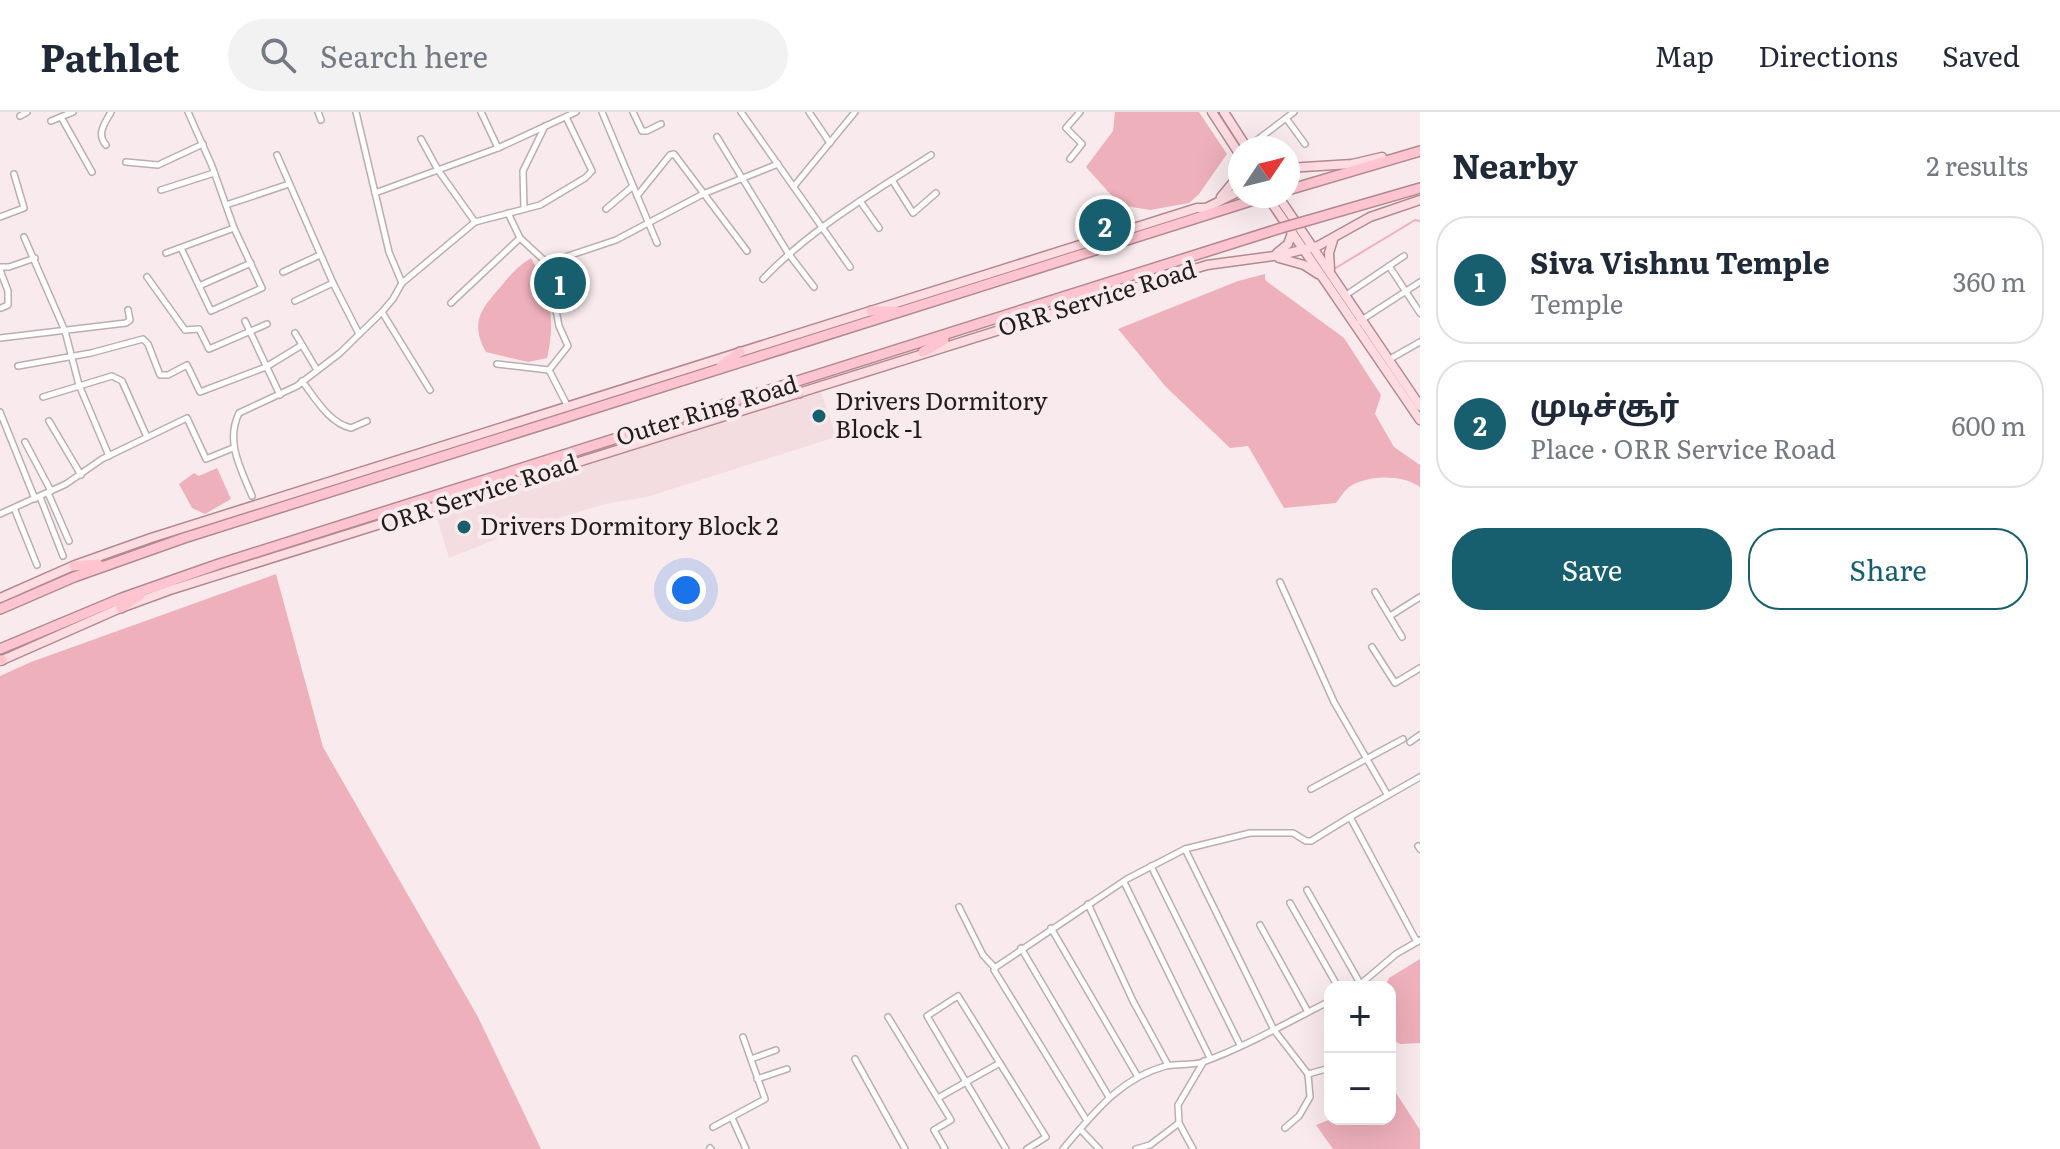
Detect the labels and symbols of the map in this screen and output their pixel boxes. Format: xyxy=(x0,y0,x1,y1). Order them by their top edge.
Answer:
north arrow xyxy=(1228,136,1300,208)
pin: 2 xyxy=(1079,195,1131,255)
street label: ORR Service Road xyxy=(993,250,1200,343)
pin: 1 xyxy=(534,253,586,313)
street label: Outer Ring Road xyxy=(611,364,802,453)
place label: Drivers Dormitory Block -1 xyxy=(835,382,1048,445)
marker: Drivers Dormitory Block -1 xyxy=(810,407,828,425)
street label: ORR Service Road xyxy=(375,443,582,540)
place label: Drivers Dormitory Block 2 xyxy=(480,507,778,542)
marker: Drivers Dormitory Block 2 xyxy=(455,518,473,536)
your location xyxy=(666,570,706,610)

